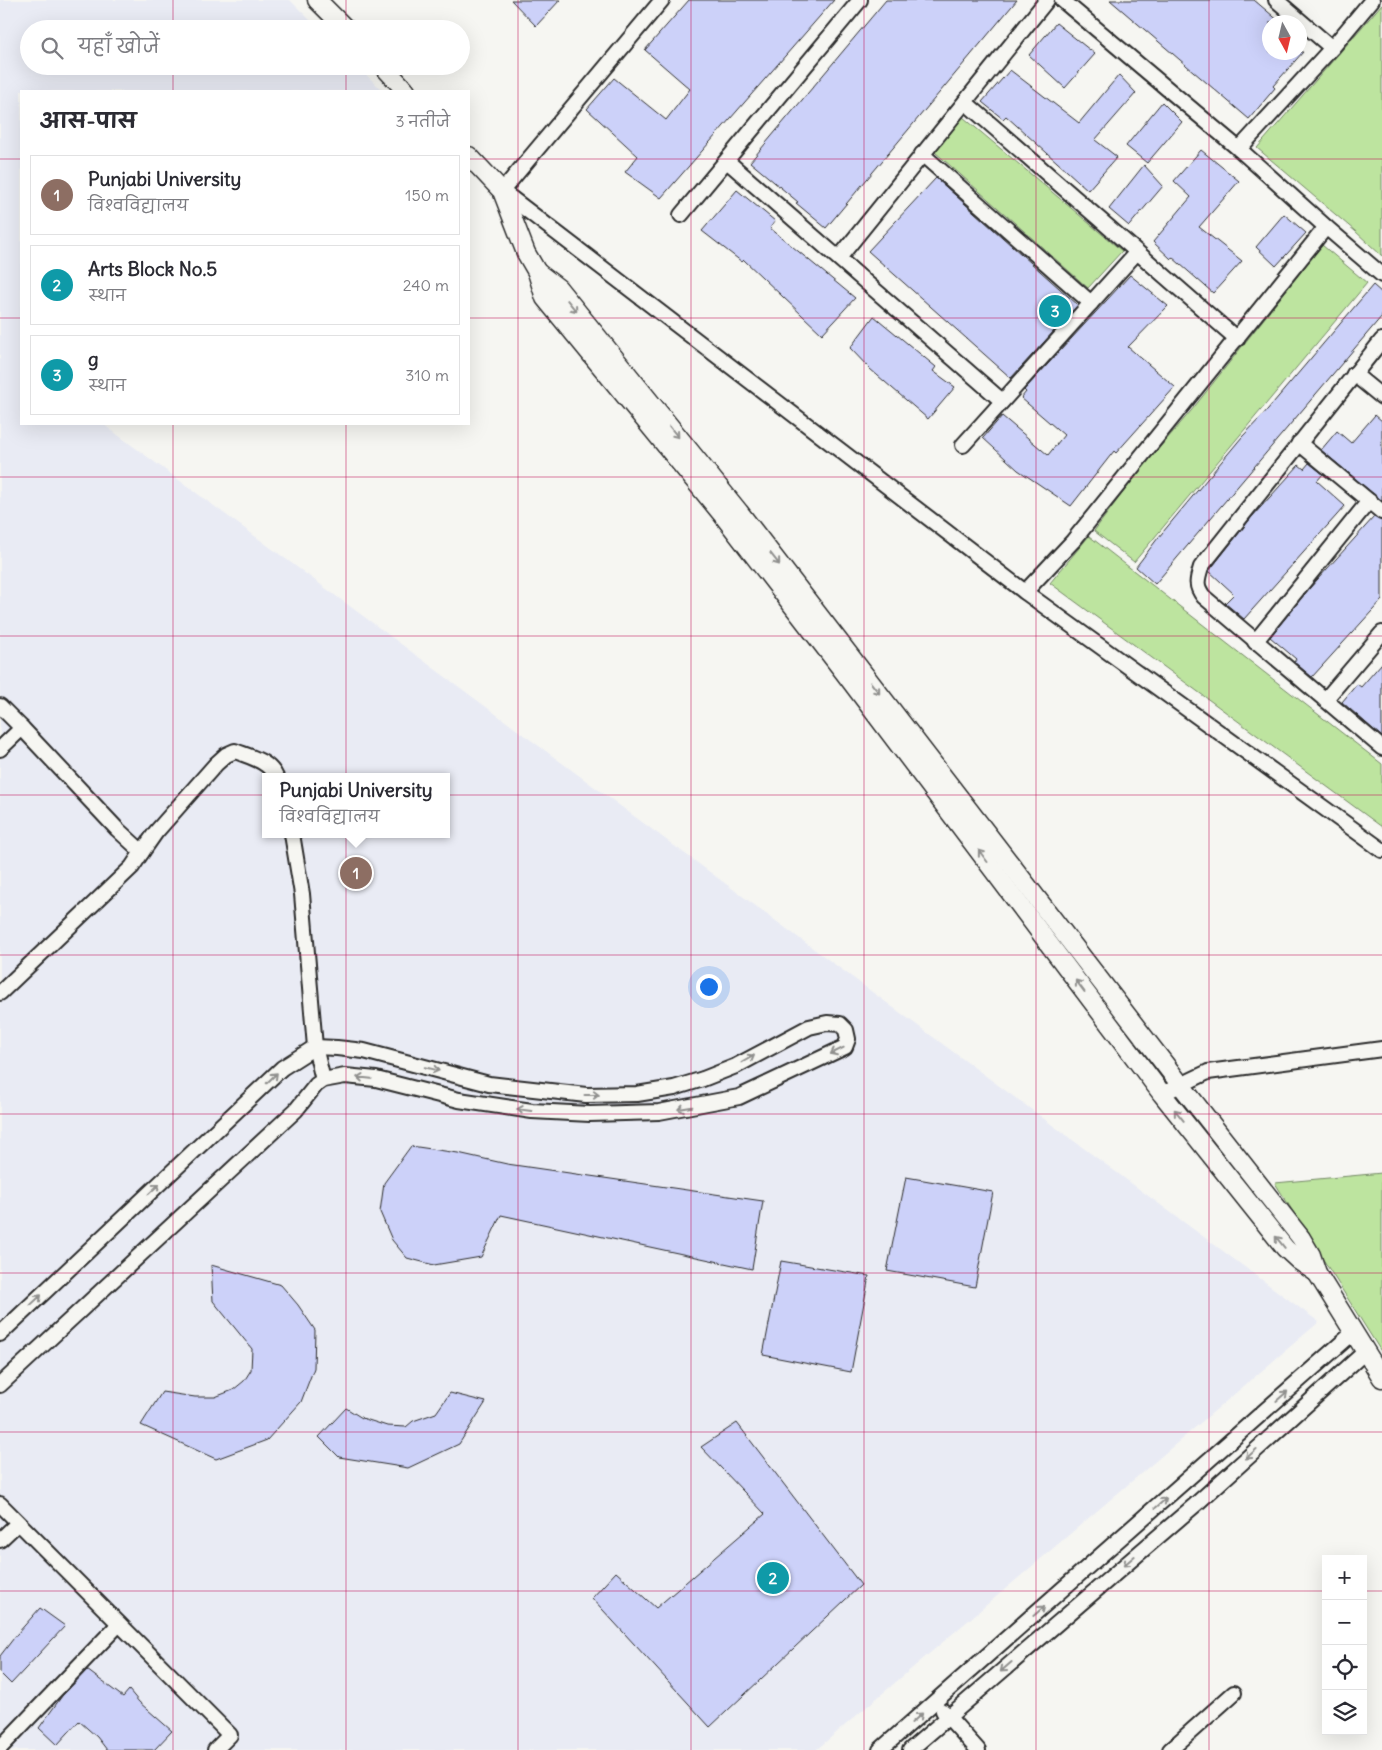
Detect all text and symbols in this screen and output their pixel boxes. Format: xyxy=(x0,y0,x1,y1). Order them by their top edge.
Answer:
north arrow xyxy=(1262,15,1307,60)
search box xyxy=(20,20,470,75)
icon: search xyxy=(38,34,66,62)
text: यहाँ खोजें xyxy=(78,34,159,58)
text: आस-पास xyxy=(40,107,137,134)
text: 3 नतीजे xyxy=(396,111,450,131)
text: Punjabi University xyxy=(88,167,241,191)
text: 1 xyxy=(54,185,60,205)
text: 150 m xyxy=(405,185,449,205)
text: विश्वविद्यालय xyxy=(88,195,188,215)
text: Arts Block No.5 xyxy=(88,257,217,281)
text: 2 xyxy=(53,275,61,295)
text: 240 m xyxy=(403,275,449,295)
text: स्थान xyxy=(88,285,126,305)
pin: 3 xyxy=(1039,292,1071,330)
one-way arrow xyxy=(567,299,578,312)
text: g xyxy=(88,347,99,371)
text: 3 xyxy=(52,365,62,385)
text: 310 m xyxy=(405,365,449,385)
text: स्थान xyxy=(88,375,126,395)
one-way arrow xyxy=(669,425,680,438)
one-way arrow xyxy=(770,552,781,565)
one-way arrow xyxy=(870,681,880,695)
popup xyxy=(262,773,450,838)
text: Punjabi University xyxy=(279,778,433,802)
text: विश्वविद्यालय xyxy=(279,806,380,826)
one-way arrow xyxy=(977,850,988,863)
pin: 1 xyxy=(340,854,372,892)
your location xyxy=(696,974,722,1000)
one-way arrow xyxy=(1075,980,1086,993)
one-way arrow xyxy=(829,1046,844,1056)
one-way arrow xyxy=(740,1054,755,1064)
one-way arrow xyxy=(423,1065,439,1074)
one-way arrow xyxy=(266,1072,278,1084)
one-way arrow xyxy=(357,1073,373,1083)
one-way arrow xyxy=(583,1090,599,1100)
one-way arrow xyxy=(678,1103,694,1113)
one-way arrow xyxy=(516,1104,532,1114)
one-way arrow xyxy=(1173,1109,1184,1122)
one-way arrow xyxy=(148,1183,161,1195)
one-way arrow xyxy=(1275,1236,1286,1249)
one-way arrow xyxy=(29,1294,42,1306)
one-way arrow xyxy=(1276,1390,1289,1402)
one-way arrow xyxy=(1245,1448,1258,1460)
one-way arrow xyxy=(1154,1498,1167,1509)
one-way arrow xyxy=(1123,1555,1136,1567)
map controls xyxy=(1322,1555,1367,1735)
button: + xyxy=(1322,1555,1367,1600)
pin: 2 xyxy=(757,1559,789,1597)
button: − xyxy=(1322,1600,1367,1645)
one-way arrow xyxy=(1032,1605,1045,1617)
button: locate xyxy=(1322,1645,1367,1690)
one-way arrow xyxy=(1000,1661,1013,1672)
button: layers xyxy=(1322,1690,1367,1735)
one-way arrow xyxy=(910,1712,923,1724)

